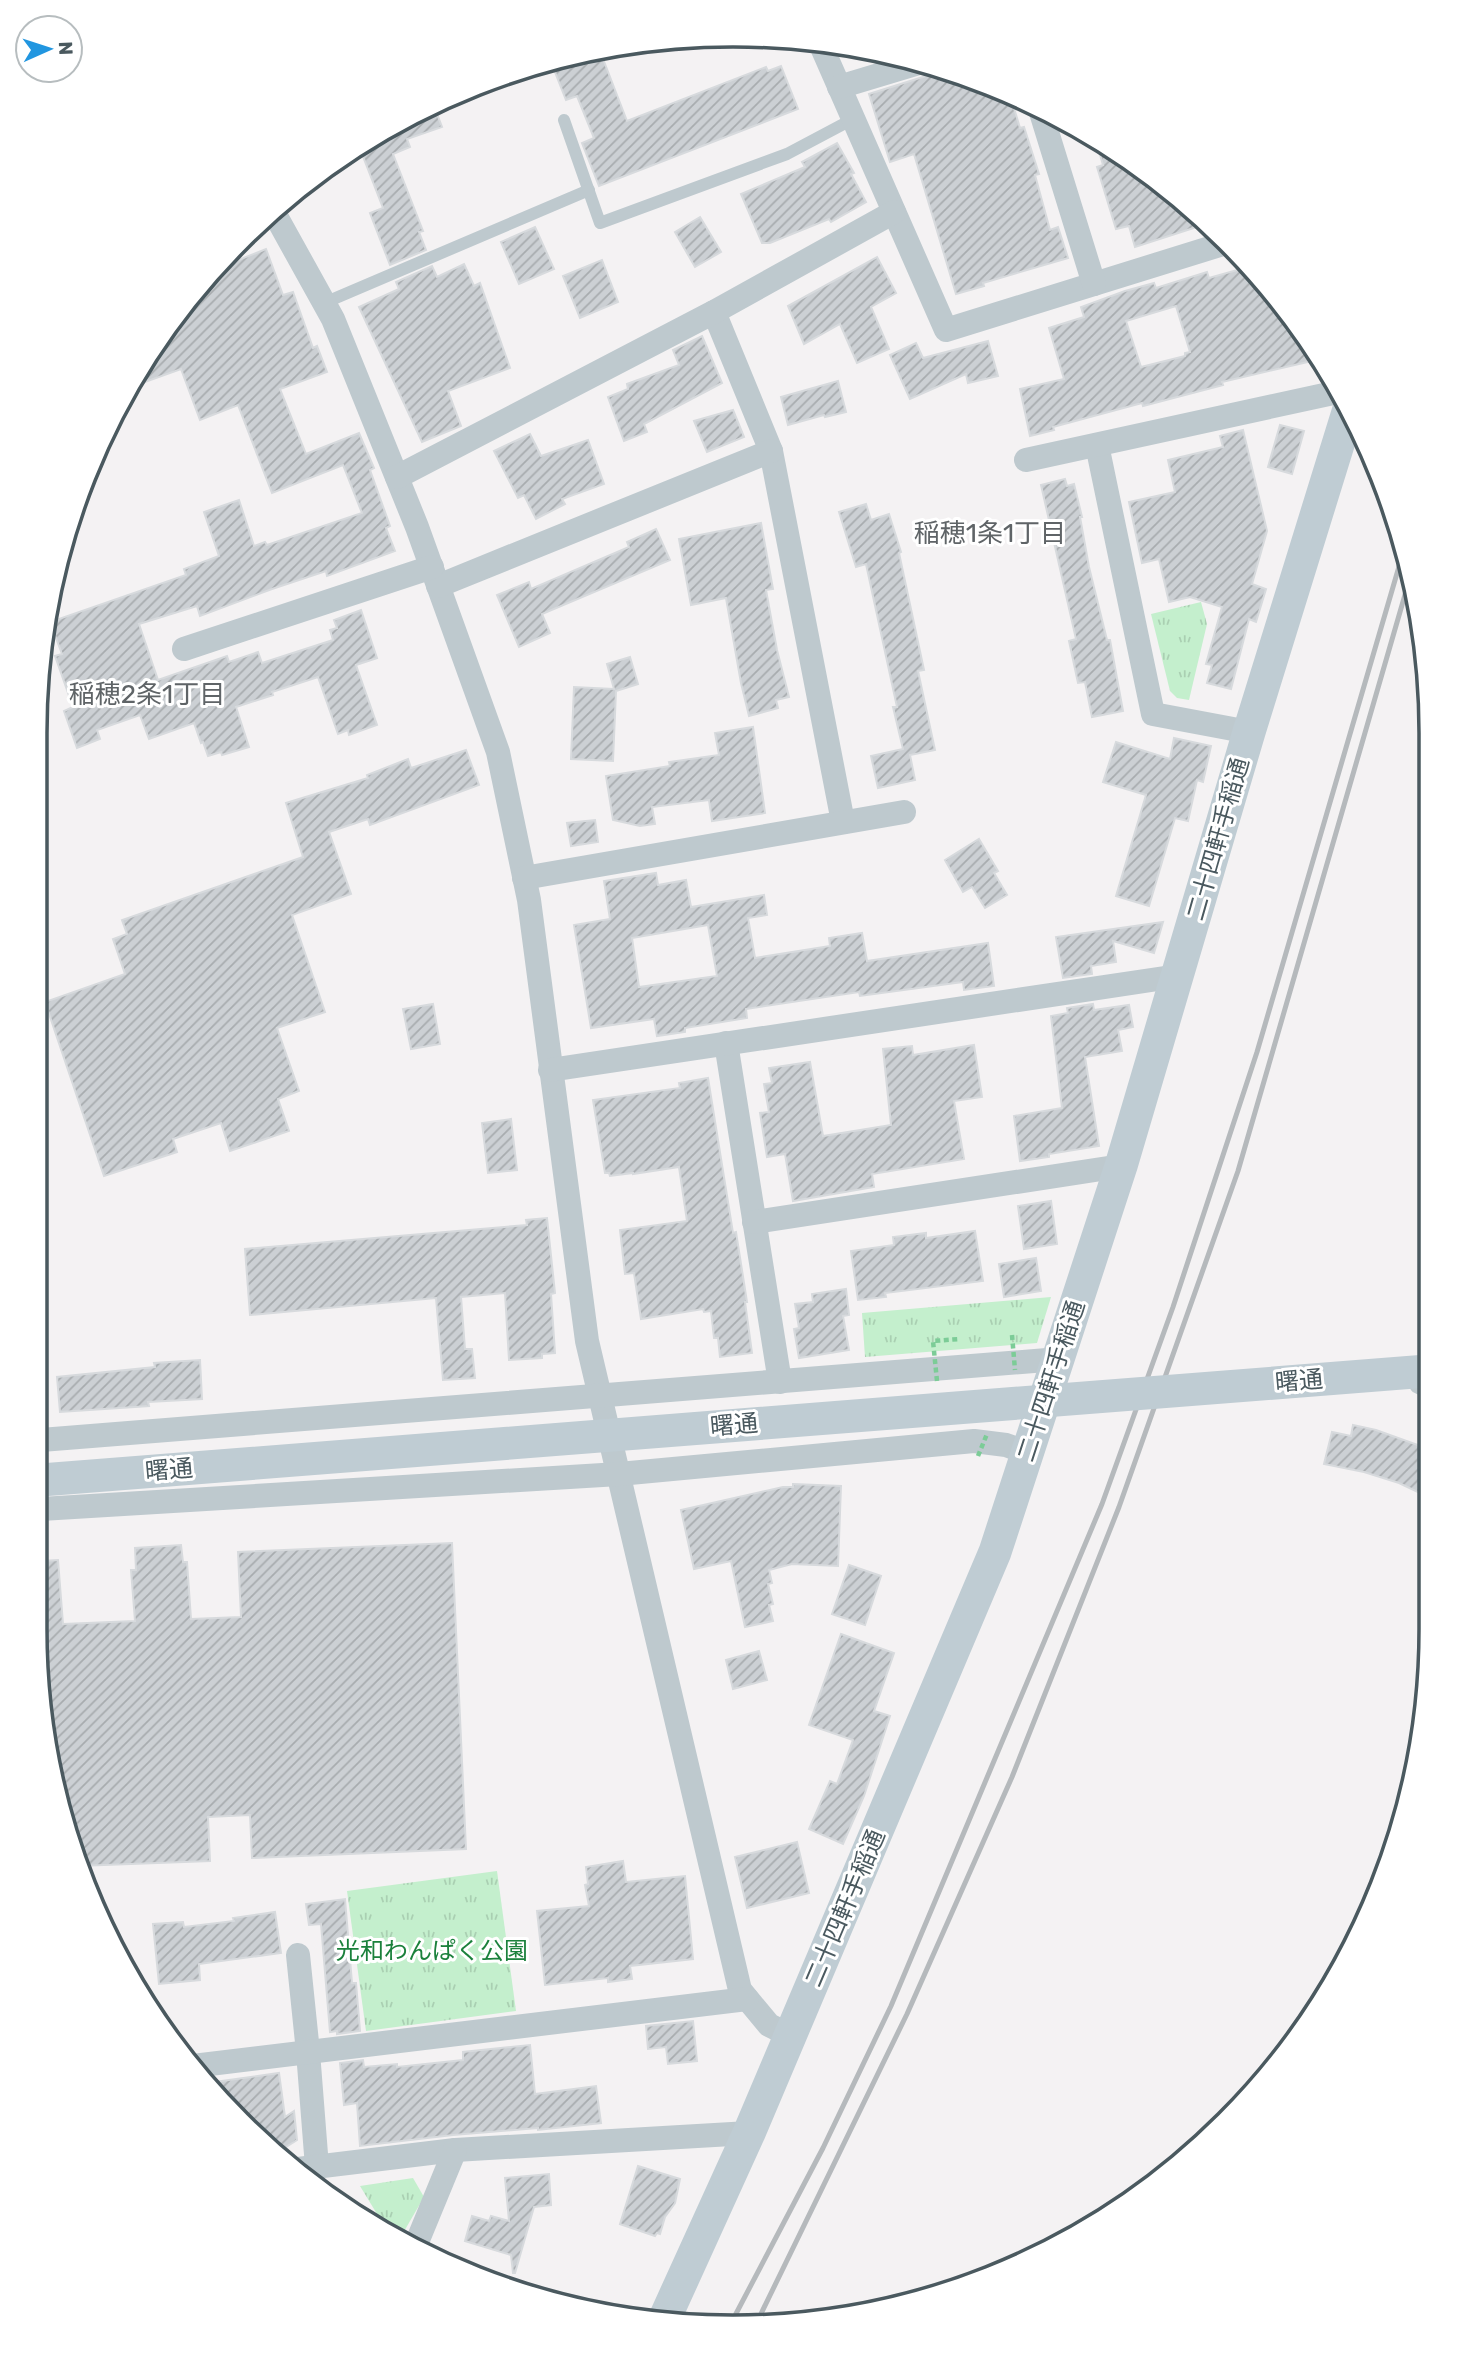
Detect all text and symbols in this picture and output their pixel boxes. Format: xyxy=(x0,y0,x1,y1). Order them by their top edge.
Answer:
north arrow xyxy=(14,14,84,84)
text: N xyxy=(54,41,77,56)
district label: 稲穂1条1丁目 xyxy=(914,518,1066,549)
district label: 稲穂2条1丁目 xyxy=(69,679,225,710)
street label: 二十四軒手稲通 xyxy=(1181,754,1255,924)
street label: 二十四軒手稲通 xyxy=(1012,1297,1090,1465)
street label: 曙通 xyxy=(1274,1365,1324,1397)
street label: 曙通 xyxy=(709,1409,759,1441)
street label: 曙通 xyxy=(144,1454,194,1486)
street label: 二十四軒手稲通 xyxy=(799,1825,891,1991)
park label: 光和わんぱく公園 xyxy=(336,1937,528,1965)

